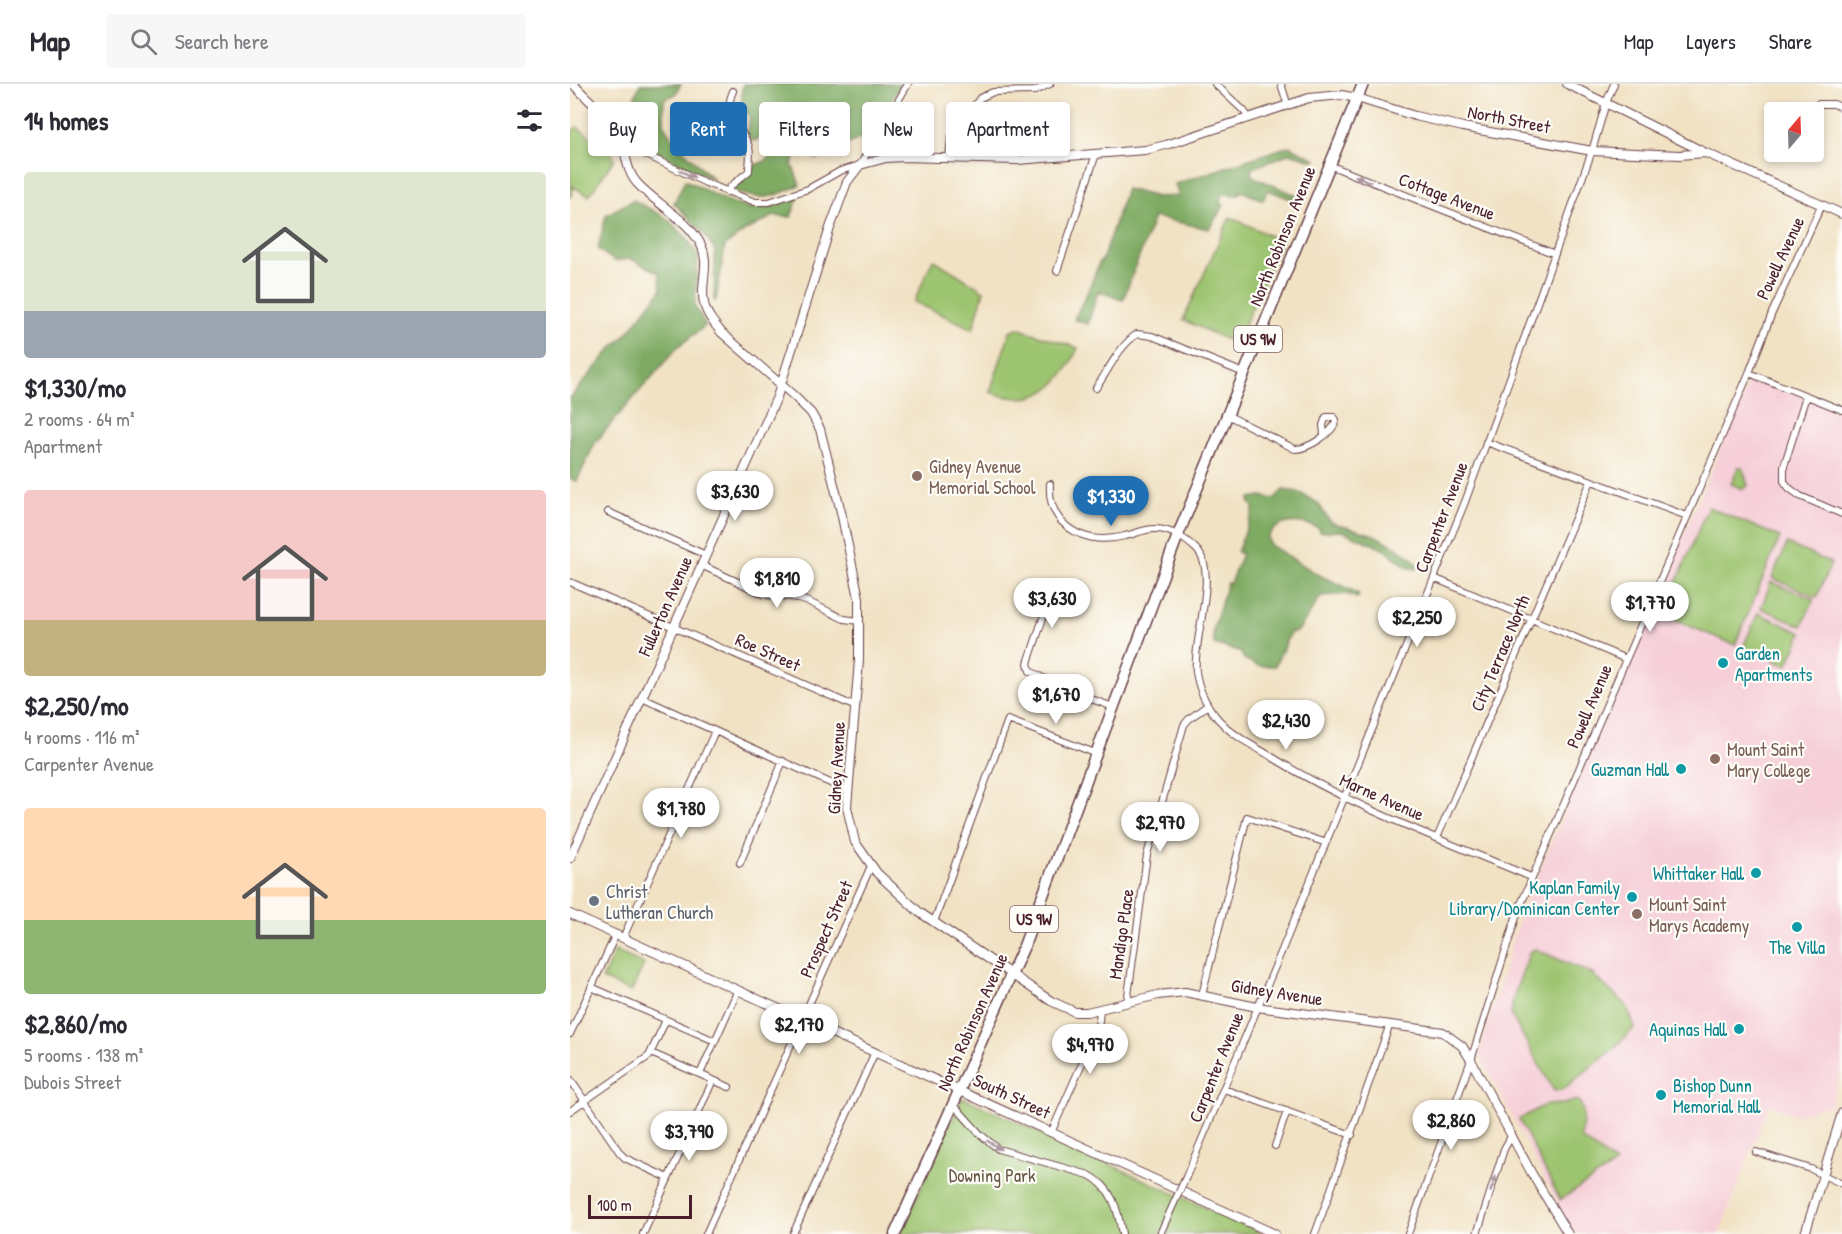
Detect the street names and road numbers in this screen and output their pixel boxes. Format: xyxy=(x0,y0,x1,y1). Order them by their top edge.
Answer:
street label: North Street xyxy=(1466,99,1553,139)
street label: North Robinson Avenue xyxy=(1243,162,1321,310)
street label: Cottage Avenue xyxy=(1395,166,1499,226)
street label: Powell Avenue xyxy=(1750,212,1810,304)
road number: US 9W xyxy=(1234,326,1282,352)
street label: Carpenter Avenue xyxy=(1408,458,1474,576)
street label: Fullerton Avenue xyxy=(631,552,698,661)
street label: City Terrace North xyxy=(1464,591,1536,715)
street label: Roe Street xyxy=(732,627,805,678)
street label: Powell Avenue xyxy=(1560,660,1618,752)
street label: Gidney Avenue xyxy=(821,721,851,815)
street label: Marne Avenue xyxy=(1336,767,1428,827)
street label: Prospect Street xyxy=(793,876,859,982)
street label: Mandigo Place xyxy=(1102,887,1140,981)
road number: US 9W xyxy=(1010,906,1058,932)
street label: North Robinson Avenue xyxy=(930,949,1014,1095)
street label: Gidney Avenue xyxy=(1229,972,1325,1012)
street label: Carpenter Avenue xyxy=(1183,1008,1249,1126)
street label: South Street xyxy=(969,1067,1055,1125)

